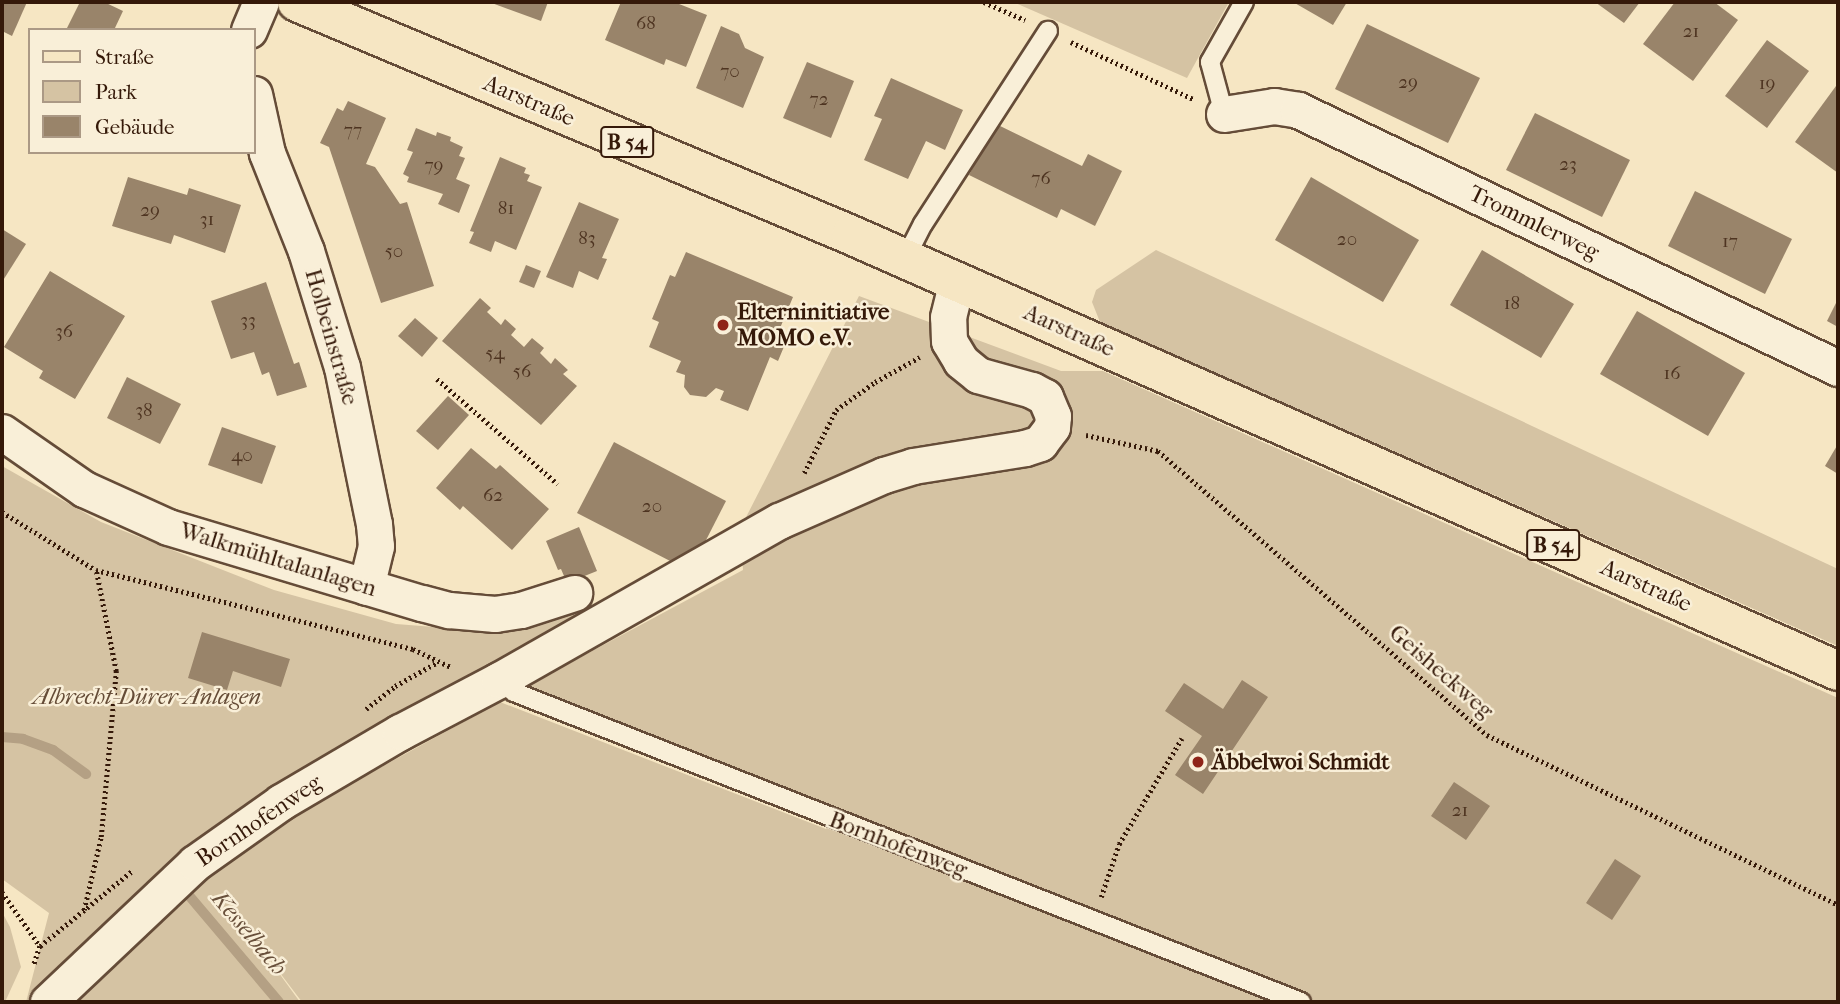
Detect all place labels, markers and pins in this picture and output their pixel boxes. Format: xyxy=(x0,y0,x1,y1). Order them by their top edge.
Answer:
place label: Elterninitiative MOMO e.V. xyxy=(737,298,889,352)
marker: Elterninitiative MOMO e.V. xyxy=(715,317,731,333)
place label: Äbbelwoi Schmidt xyxy=(1212,748,1390,776)
marker: Äbbelwoi Schmidt xyxy=(1190,754,1206,770)

